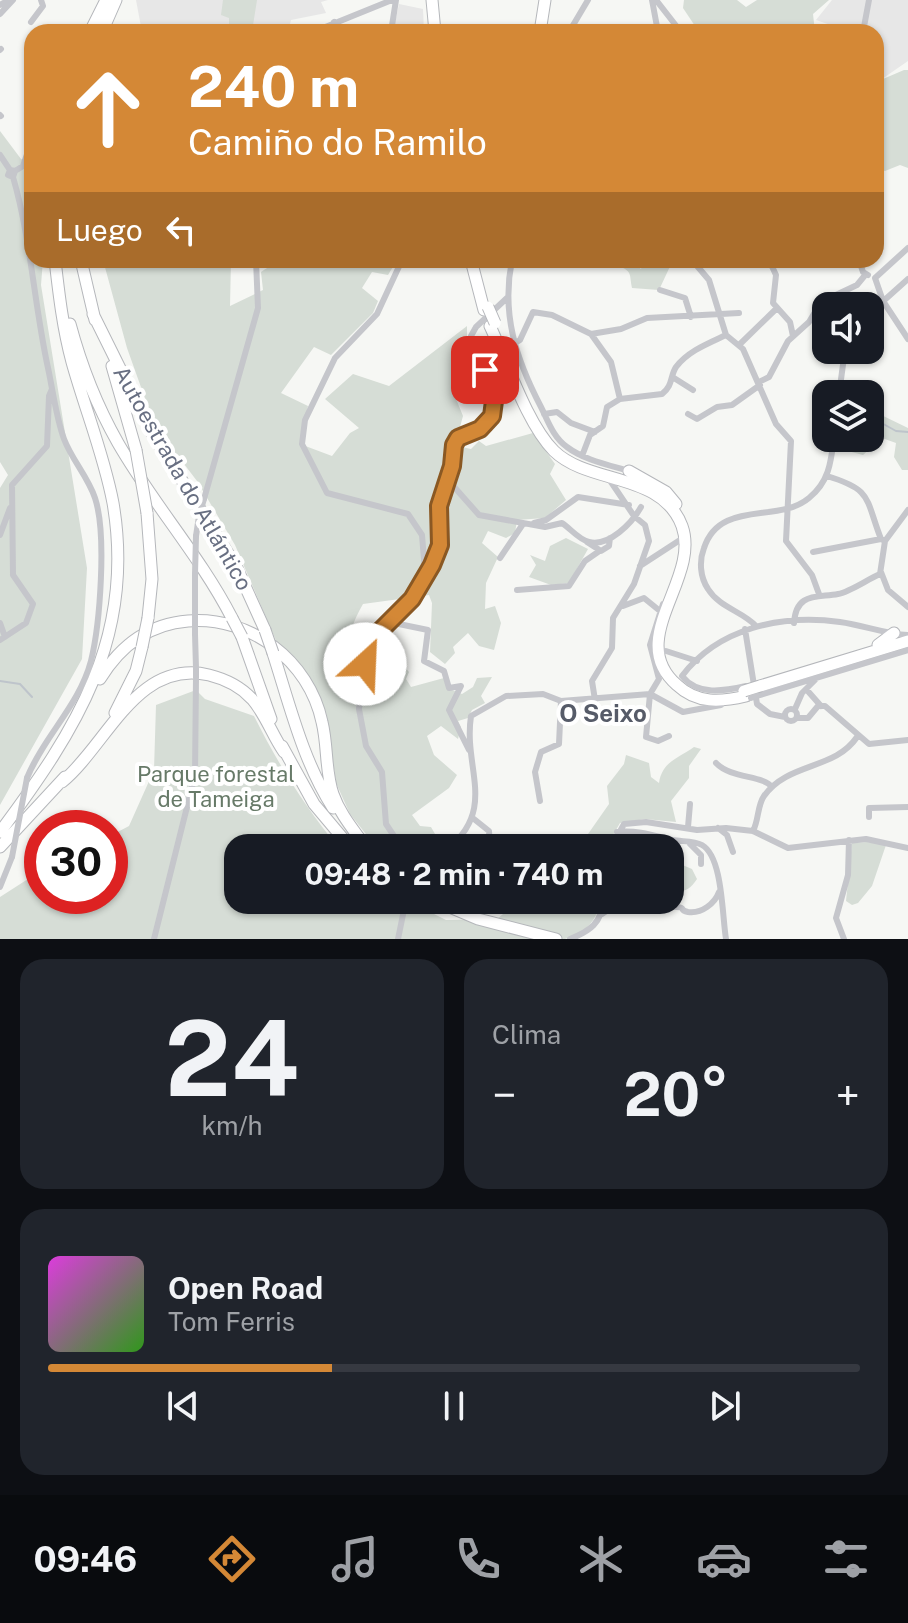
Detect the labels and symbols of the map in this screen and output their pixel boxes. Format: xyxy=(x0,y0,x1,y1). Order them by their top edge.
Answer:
pin xyxy=(451,336,519,404)
street label: Autoestrada do Atlántico xyxy=(108,361,258,595)
position arrow xyxy=(323,622,407,706)
district label: O Seixo xyxy=(559,699,647,727)
park label: Parque forestal de Tameiga xyxy=(137,761,295,812)
speed limit sign: 30 xyxy=(24,810,128,914)

